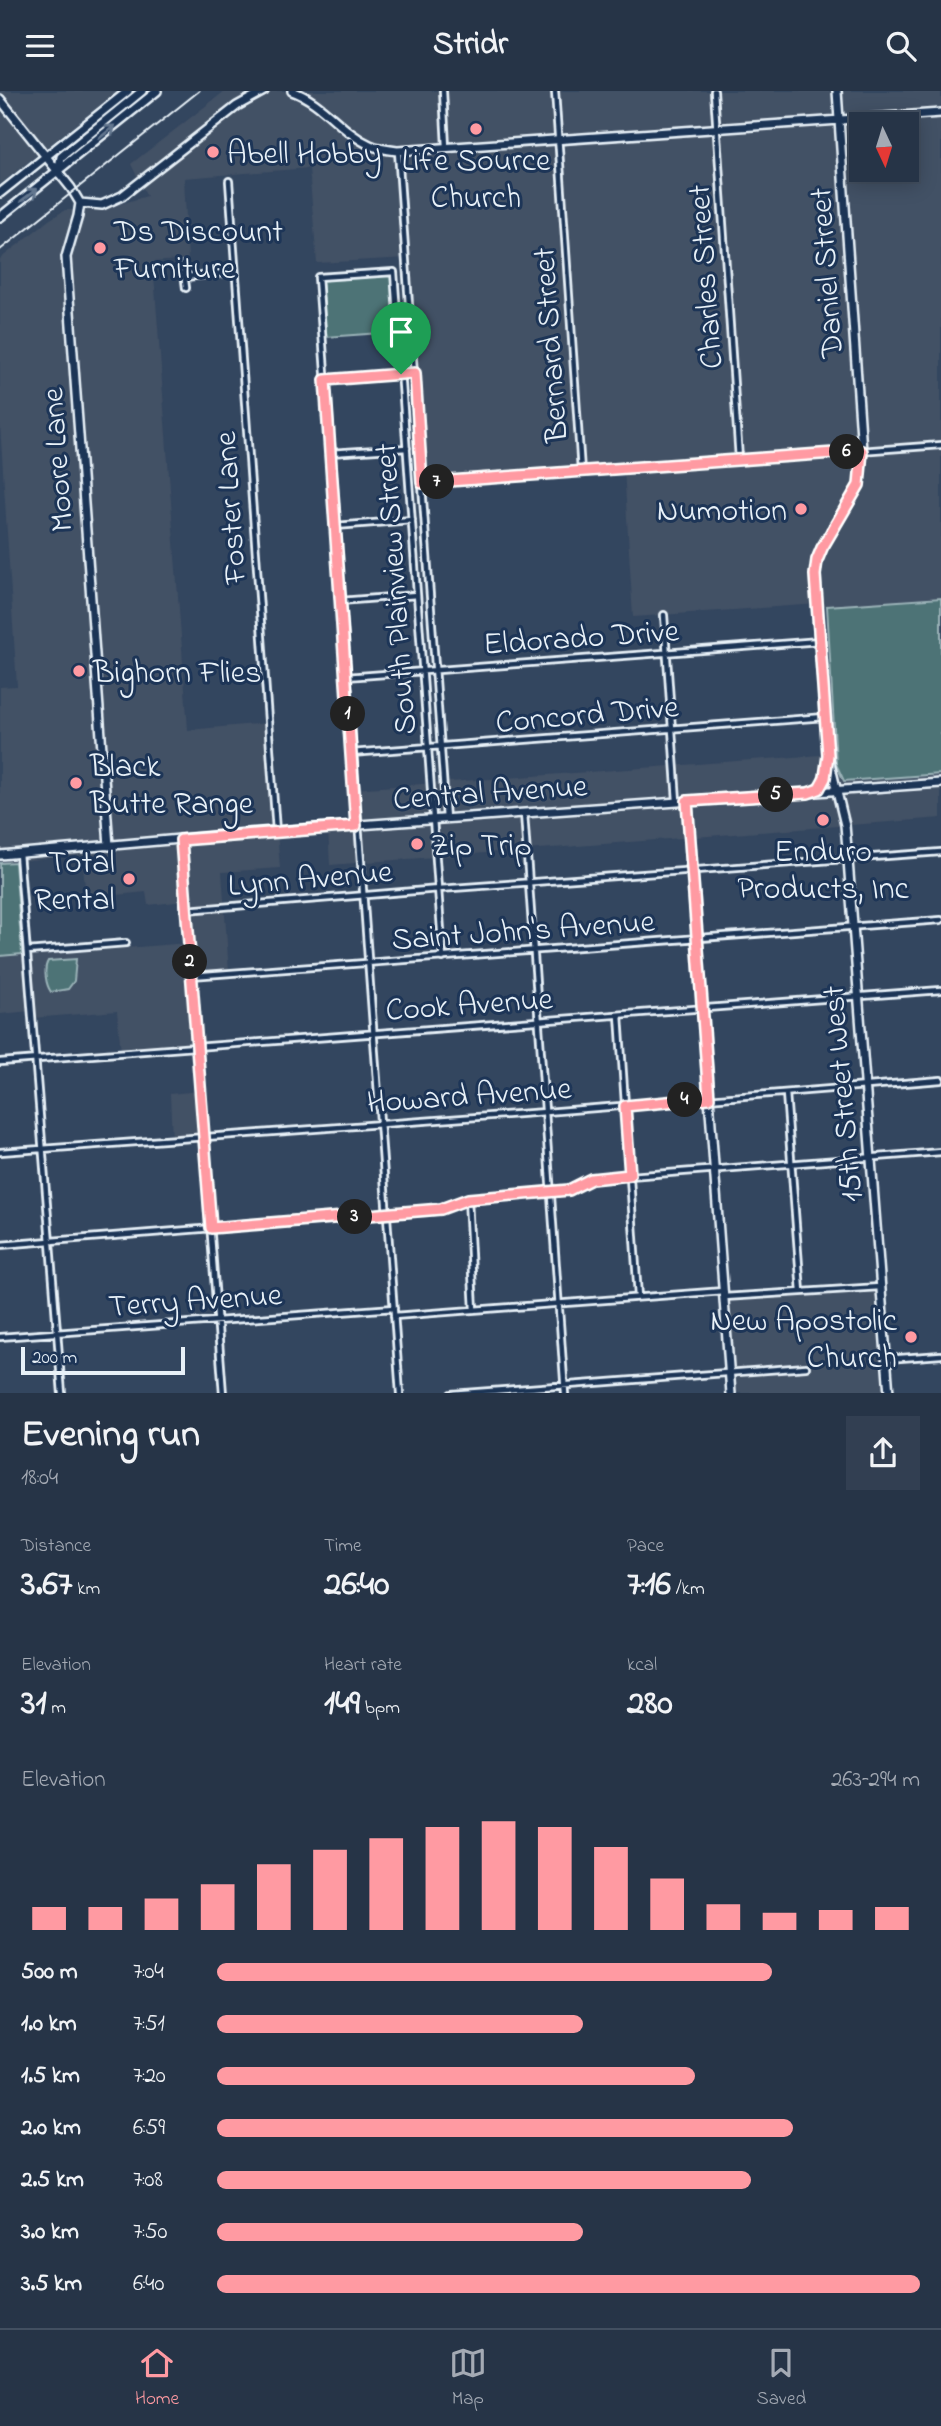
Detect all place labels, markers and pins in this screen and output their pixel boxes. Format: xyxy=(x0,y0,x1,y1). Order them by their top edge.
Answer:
marker: Life Source Church xyxy=(468,121,484,137)
place label: Abell Hobby xyxy=(227,132,382,179)
place label: Life Source Church xyxy=(402,139,551,223)
marker: Abell Hobby xyxy=(205,144,221,160)
place label: Ds Discount Furniture xyxy=(113,210,283,294)
marker: Ds Discount Furniture xyxy=(92,240,108,256)
pin xyxy=(371,302,431,374)
pin: 6 xyxy=(830,435,864,469)
pin: 7 xyxy=(420,465,454,499)
place label: Numotion xyxy=(657,489,787,536)
marker: Numotion xyxy=(793,501,809,517)
place label: Bighorn Flies xyxy=(92,651,261,698)
marker: Bighorn Flies xyxy=(71,663,87,679)
pin: 1 xyxy=(330,697,366,731)
place label: Black Butte Range xyxy=(89,745,254,829)
marker: Black Butte Range xyxy=(68,775,84,791)
pin: 5 xyxy=(758,777,794,813)
marker: Enduro Products, Inc xyxy=(815,812,831,828)
place label: Zip Trip xyxy=(431,824,532,871)
place label: Enduro Products, Inc xyxy=(737,830,910,914)
marker: Zip Trip xyxy=(409,836,425,852)
place label: Total Rental xyxy=(34,841,115,925)
marker: Total Rental xyxy=(121,871,137,887)
pin: 2 xyxy=(172,945,208,979)
pin: 4 xyxy=(668,1083,702,1117)
pin: 3 xyxy=(338,1199,372,1235)
place label: New Apostolic Church xyxy=(710,1299,898,1383)
marker: New Apostolic Church xyxy=(903,1329,919,1345)

